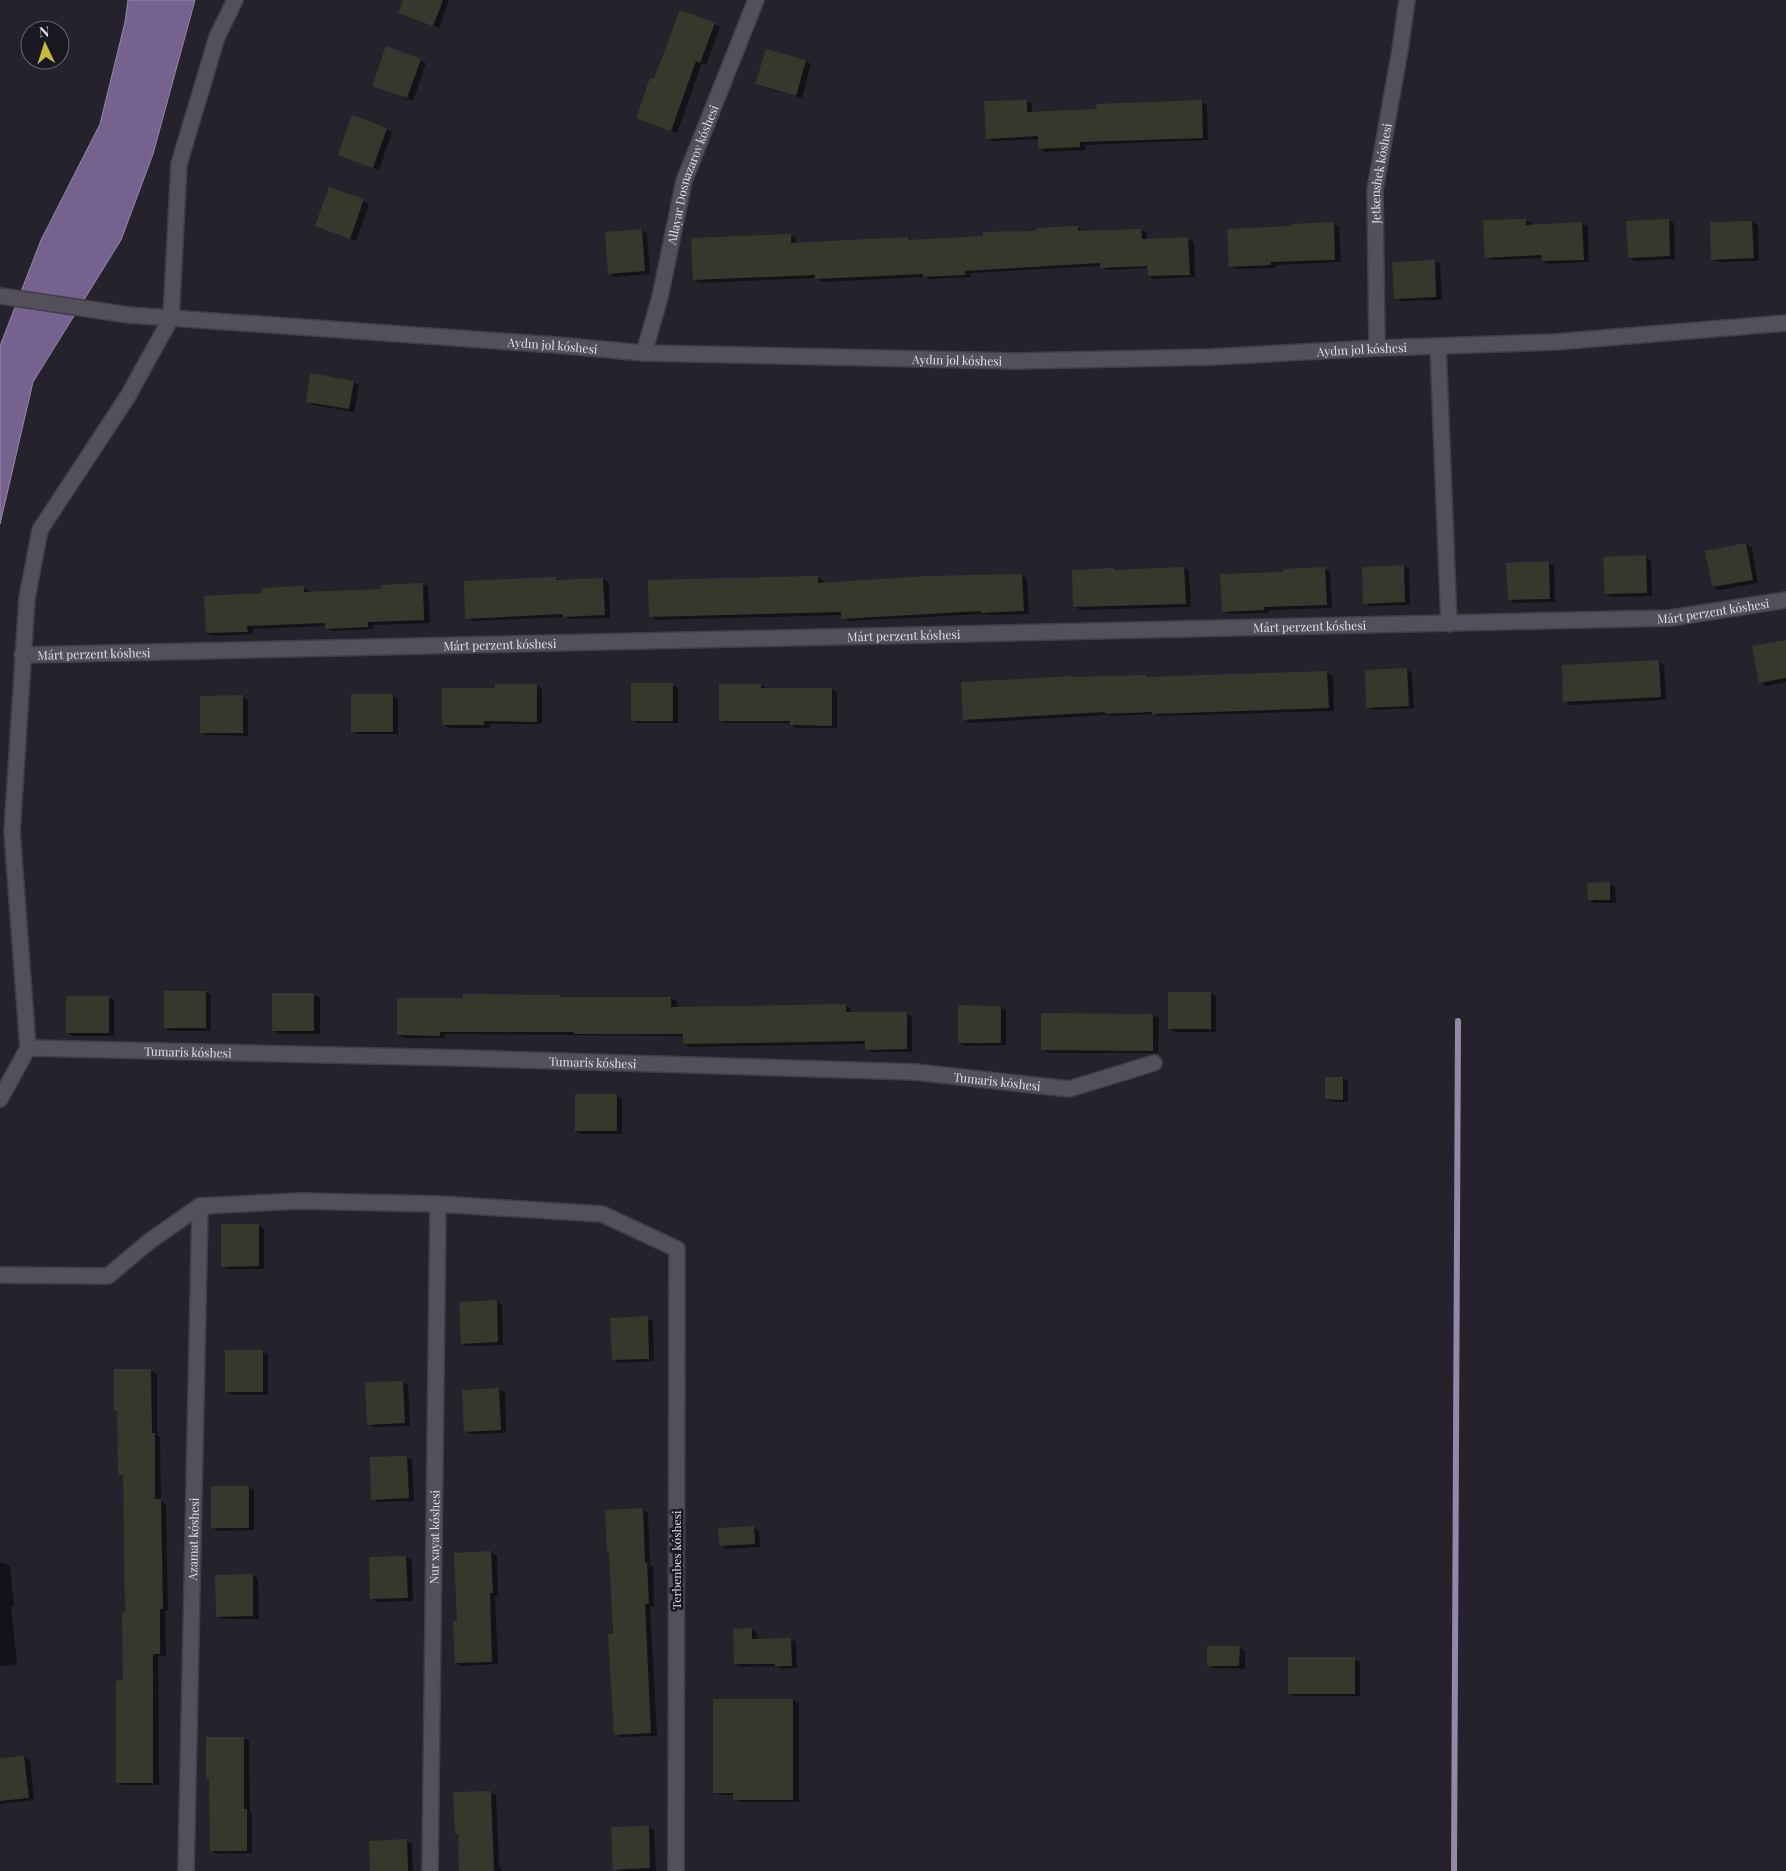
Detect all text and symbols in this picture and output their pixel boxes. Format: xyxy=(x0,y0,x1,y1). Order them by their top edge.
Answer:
north arrow xyxy=(20,20,70,70)
text: N xyxy=(38,22,50,41)
street label: Allayar Dosnazarov kóshesi xyxy=(663,102,722,247)
street label: Jetkenshek kóshesi xyxy=(1367,121,1395,225)
street label: Aydın jol kóshesi xyxy=(506,334,599,357)
street label: Aydın jol kóshesi xyxy=(1315,339,1408,359)
street label: Aydın jol kóshesi xyxy=(911,351,1003,369)
street label: Márt perzent kóshesi xyxy=(1657,595,1771,626)
street label: Márt perzent kóshesi xyxy=(1253,617,1367,635)
street label: Márt perzent kóshesi xyxy=(847,626,961,644)
street label: Márt perzent kóshesi xyxy=(443,635,557,654)
street label: Márt perzent kóshesi xyxy=(37,644,151,663)
street label: Tumaris kóshesi xyxy=(144,1043,232,1061)
street label: Tumaris kóshesi xyxy=(549,1053,637,1071)
street label: Tumaris kóshesi xyxy=(953,1068,1042,1094)
street label: Nur xayat kóshesi xyxy=(425,1489,443,1584)
street label: Azamat kóshesi xyxy=(184,1497,202,1582)
street label: Terbenbes kóshesi xyxy=(668,1510,684,1610)

